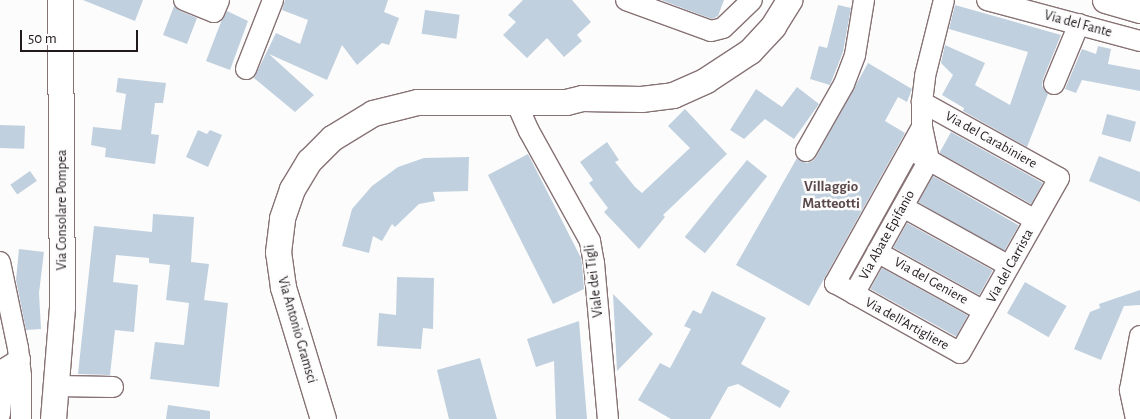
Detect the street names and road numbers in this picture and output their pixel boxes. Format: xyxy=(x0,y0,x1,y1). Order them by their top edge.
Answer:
street label: Via del Fante xyxy=(1042,7,1114,41)
street label: Via del Carabiniere xyxy=(942,108,1040,172)
street label: Via Consolare Pompea xyxy=(54,150,70,270)
street label: Via Abate Epifanio xyxy=(855,187,919,283)
street label: Via del Carrista xyxy=(983,226,1037,306)
street label: Viale dei Tigli xyxy=(581,244,607,318)
street label: Via del Geniere xyxy=(891,254,971,308)
street label: Via Antonio Gramsci xyxy=(274,275,320,385)
street label: Via dell'Artigliere xyxy=(862,294,952,354)

